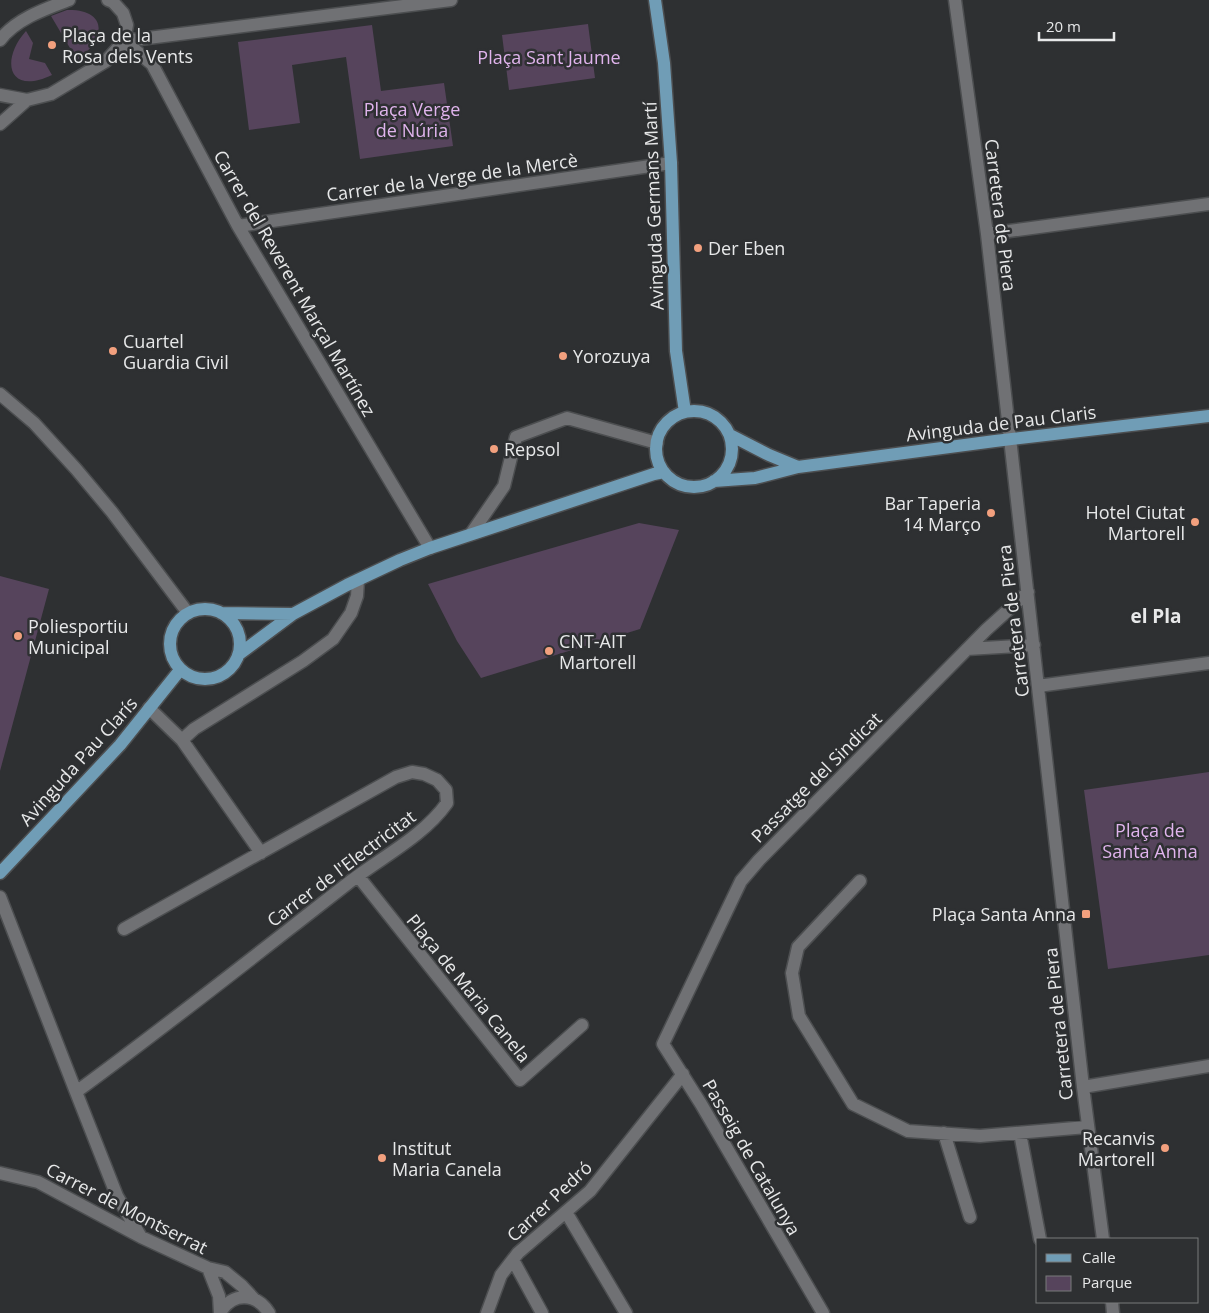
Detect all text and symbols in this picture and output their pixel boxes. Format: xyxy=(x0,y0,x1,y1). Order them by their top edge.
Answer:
scale bar xyxy=(1039,10,1114,42)
text: 20 m xyxy=(1046,16,1081,36)
place label: Plaça de la Rosa dels Vents xyxy=(62,23,193,68)
marker: Plaça de la Rosa dels Vents xyxy=(46,39,58,51)
park label: Plaça Sant Jaume xyxy=(477,45,621,69)
park label: Plaça Verge de Núria xyxy=(364,97,460,142)
street label: Avinguda Germans Martí xyxy=(637,101,669,311)
street label: Carretera de Piera xyxy=(980,137,1022,293)
street label: Carrer del Reverent Marçal Martínez xyxy=(209,145,381,421)
street label: Carrer de la Verge de la Mercè xyxy=(325,147,579,207)
place label: Der Eben xyxy=(708,236,785,260)
marker: Der Eben xyxy=(692,242,704,254)
place label: Cuartel Guardia Civil xyxy=(123,329,229,374)
place label: Yorozuya xyxy=(573,344,651,368)
marker: Cuartel Guardia Civil xyxy=(107,345,119,357)
marker: Yorozuya xyxy=(557,350,569,362)
street label: Avinguda de Pau Claris xyxy=(905,399,1097,447)
place label: Repsol xyxy=(504,437,560,461)
marker: Repsol xyxy=(488,443,500,455)
place label: Bar Taperia 14 Março xyxy=(884,491,981,536)
place label: Hotel Ciutat Martorell xyxy=(1085,500,1185,545)
marker: Bar Taperia 14 Março xyxy=(985,507,997,519)
marker: Hotel Ciutat Martorell xyxy=(1189,516,1201,528)
street label: Carretera de Piera xyxy=(992,543,1034,699)
district label: el Pla xyxy=(1130,603,1182,629)
place label: Poliesportiu Municipal xyxy=(28,614,129,659)
place label: CNT-AIT Martorell xyxy=(559,629,636,674)
marker: Poliesportiu Municipal xyxy=(12,630,24,642)
marker: CNT-AIT Martorell xyxy=(543,645,555,657)
street label: Avinguda Pau Clarís xyxy=(14,692,142,830)
street label: Passatge del Sindicat xyxy=(746,707,886,847)
street label: Carrer de l'Electricitat xyxy=(262,804,420,932)
park label: Plaça de Santa Anna xyxy=(1102,818,1198,863)
place label: Plaça Santa Anna xyxy=(932,902,1076,926)
marker: Plaça Santa Anna xyxy=(1080,908,1092,920)
street label: Plaça de Maria Canela xyxy=(402,909,536,1067)
street label: Carretera de Piera xyxy=(1038,946,1078,1102)
street label: Passeig de Catalunya xyxy=(698,1075,806,1239)
place label: Recanvis Martorell xyxy=(1078,1126,1155,1171)
place label: Institut Maria Canela xyxy=(392,1136,502,1181)
marker: Recanvis Martorell xyxy=(1159,1142,1171,1154)
marker: Institut Maria Canela xyxy=(376,1152,388,1164)
street label: Carrer Pedró xyxy=(501,1155,597,1247)
street label: Carrer de Montserrat xyxy=(42,1157,212,1259)
legend xyxy=(1036,1238,1199,1303)
text: Calle xyxy=(1082,1247,1116,1267)
text: Parque xyxy=(1082,1272,1132,1292)

